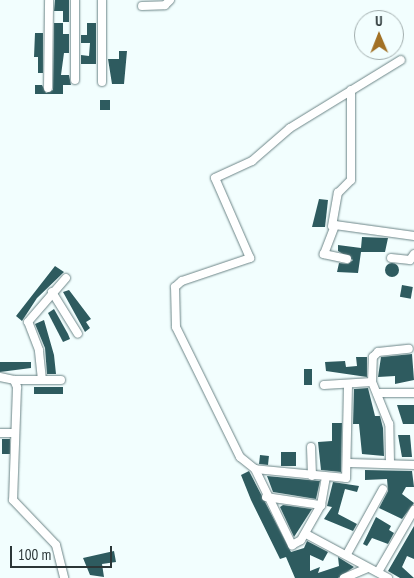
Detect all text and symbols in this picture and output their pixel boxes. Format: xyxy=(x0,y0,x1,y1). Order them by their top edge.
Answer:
north arrow xyxy=(354,10,404,60)
text: U xyxy=(375,12,383,30)
scale bar xyxy=(12,536,115,568)
text: 100 m xyxy=(18,545,51,564)

